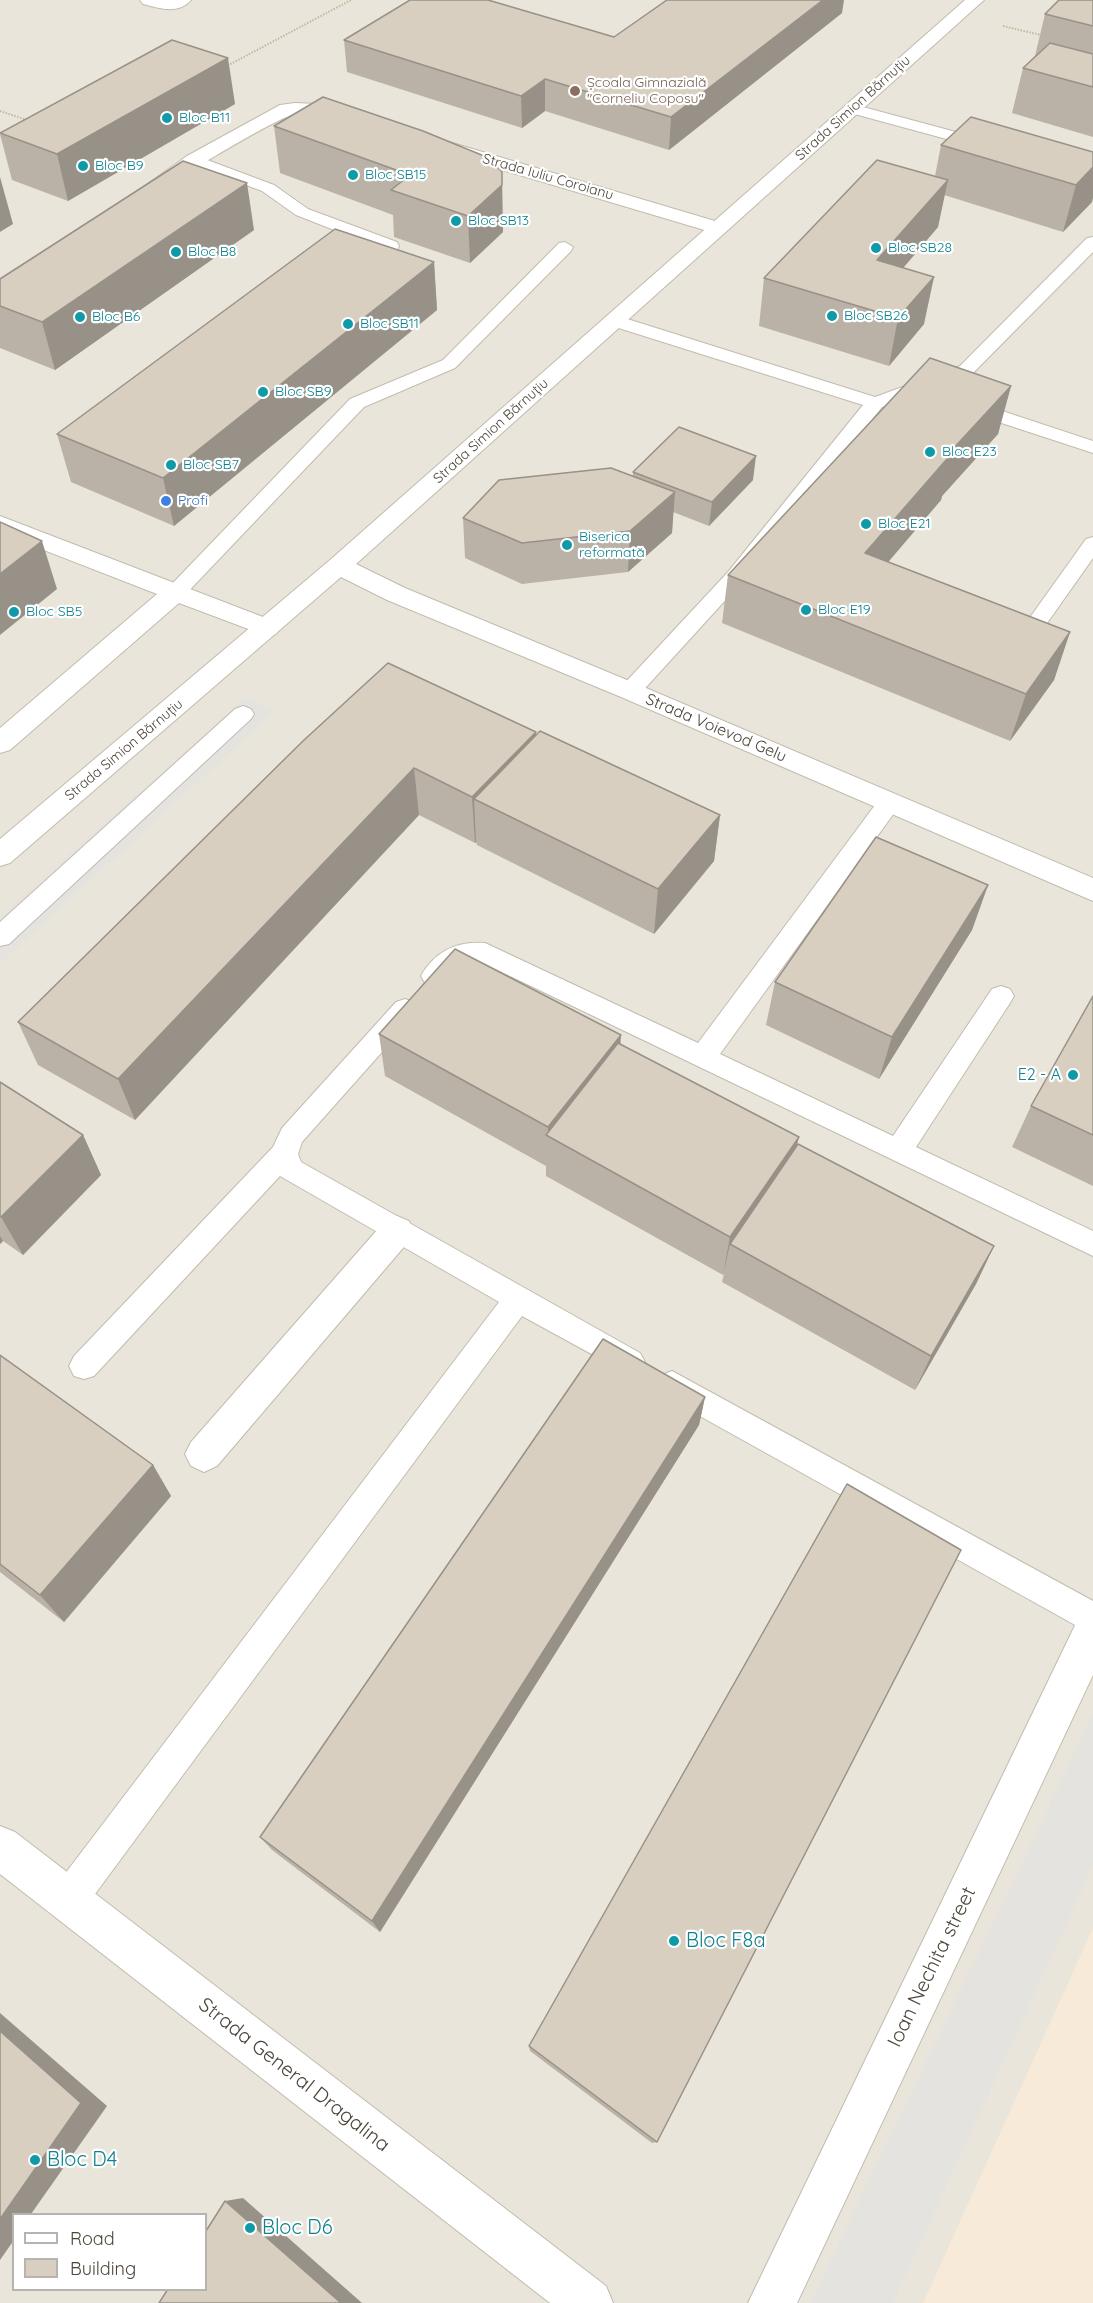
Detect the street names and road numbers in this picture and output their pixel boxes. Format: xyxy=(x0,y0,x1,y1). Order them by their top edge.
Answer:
street label: Strada Simion Bărnuțiu xyxy=(792,52,914,164)
street label: Strada Iuliu Coroianu xyxy=(481,150,615,204)
street label: Strada Simion Bărnuțiu xyxy=(430,375,552,487)
street label: Strada Voievod Gelu xyxy=(643,690,789,766)
street label: Strada Simion Bărnuțiu xyxy=(62,696,186,804)
street label: Ioan Nechita street xyxy=(883,1883,981,2051)
street label: Strada General Dragalina xyxy=(194,1993,394,2157)

